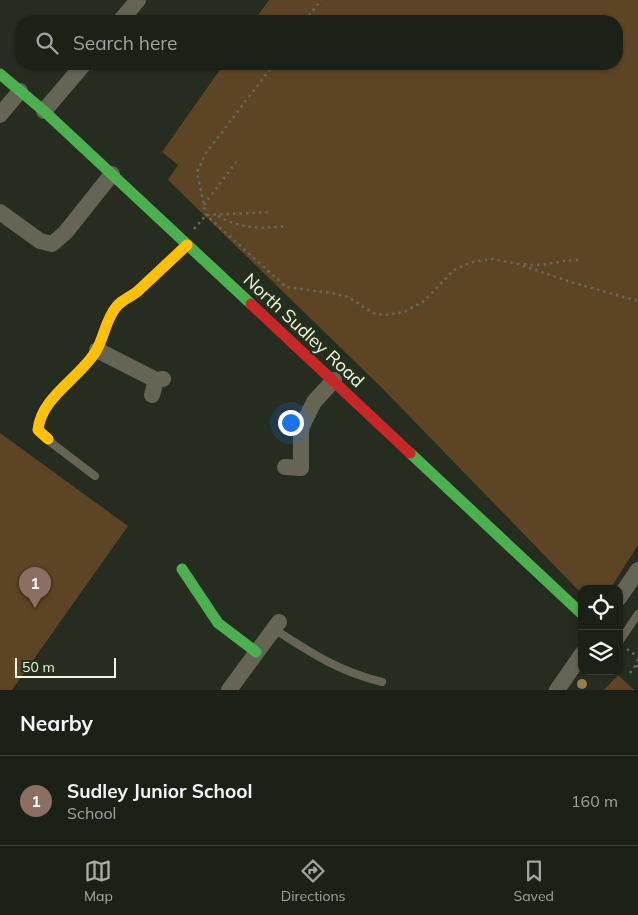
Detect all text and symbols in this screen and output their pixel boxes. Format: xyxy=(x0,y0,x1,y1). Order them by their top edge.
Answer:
search box xyxy=(15,15,623,70)
icon: search xyxy=(33,29,61,57)
text: Search here xyxy=(73,31,177,55)
street label: North Sudley Road xyxy=(239,268,369,392)
your location xyxy=(278,410,304,436)
pin: 1 xyxy=(19,567,51,608)
map controls xyxy=(578,585,623,675)
button: locate xyxy=(578,585,623,630)
button: layers xyxy=(578,630,623,675)
scale bar xyxy=(15,655,116,678)
text: 50 m xyxy=(22,658,55,676)
text: Nearby xyxy=(20,710,93,736)
text: Sudley Junior School xyxy=(67,779,252,803)
text: 1 xyxy=(31,791,41,811)
text: 160 m xyxy=(571,791,618,811)
text: School xyxy=(67,803,116,823)
tab: Map xyxy=(84,857,113,905)
tab: Directions xyxy=(281,857,346,905)
tab: Saved xyxy=(514,857,554,905)

